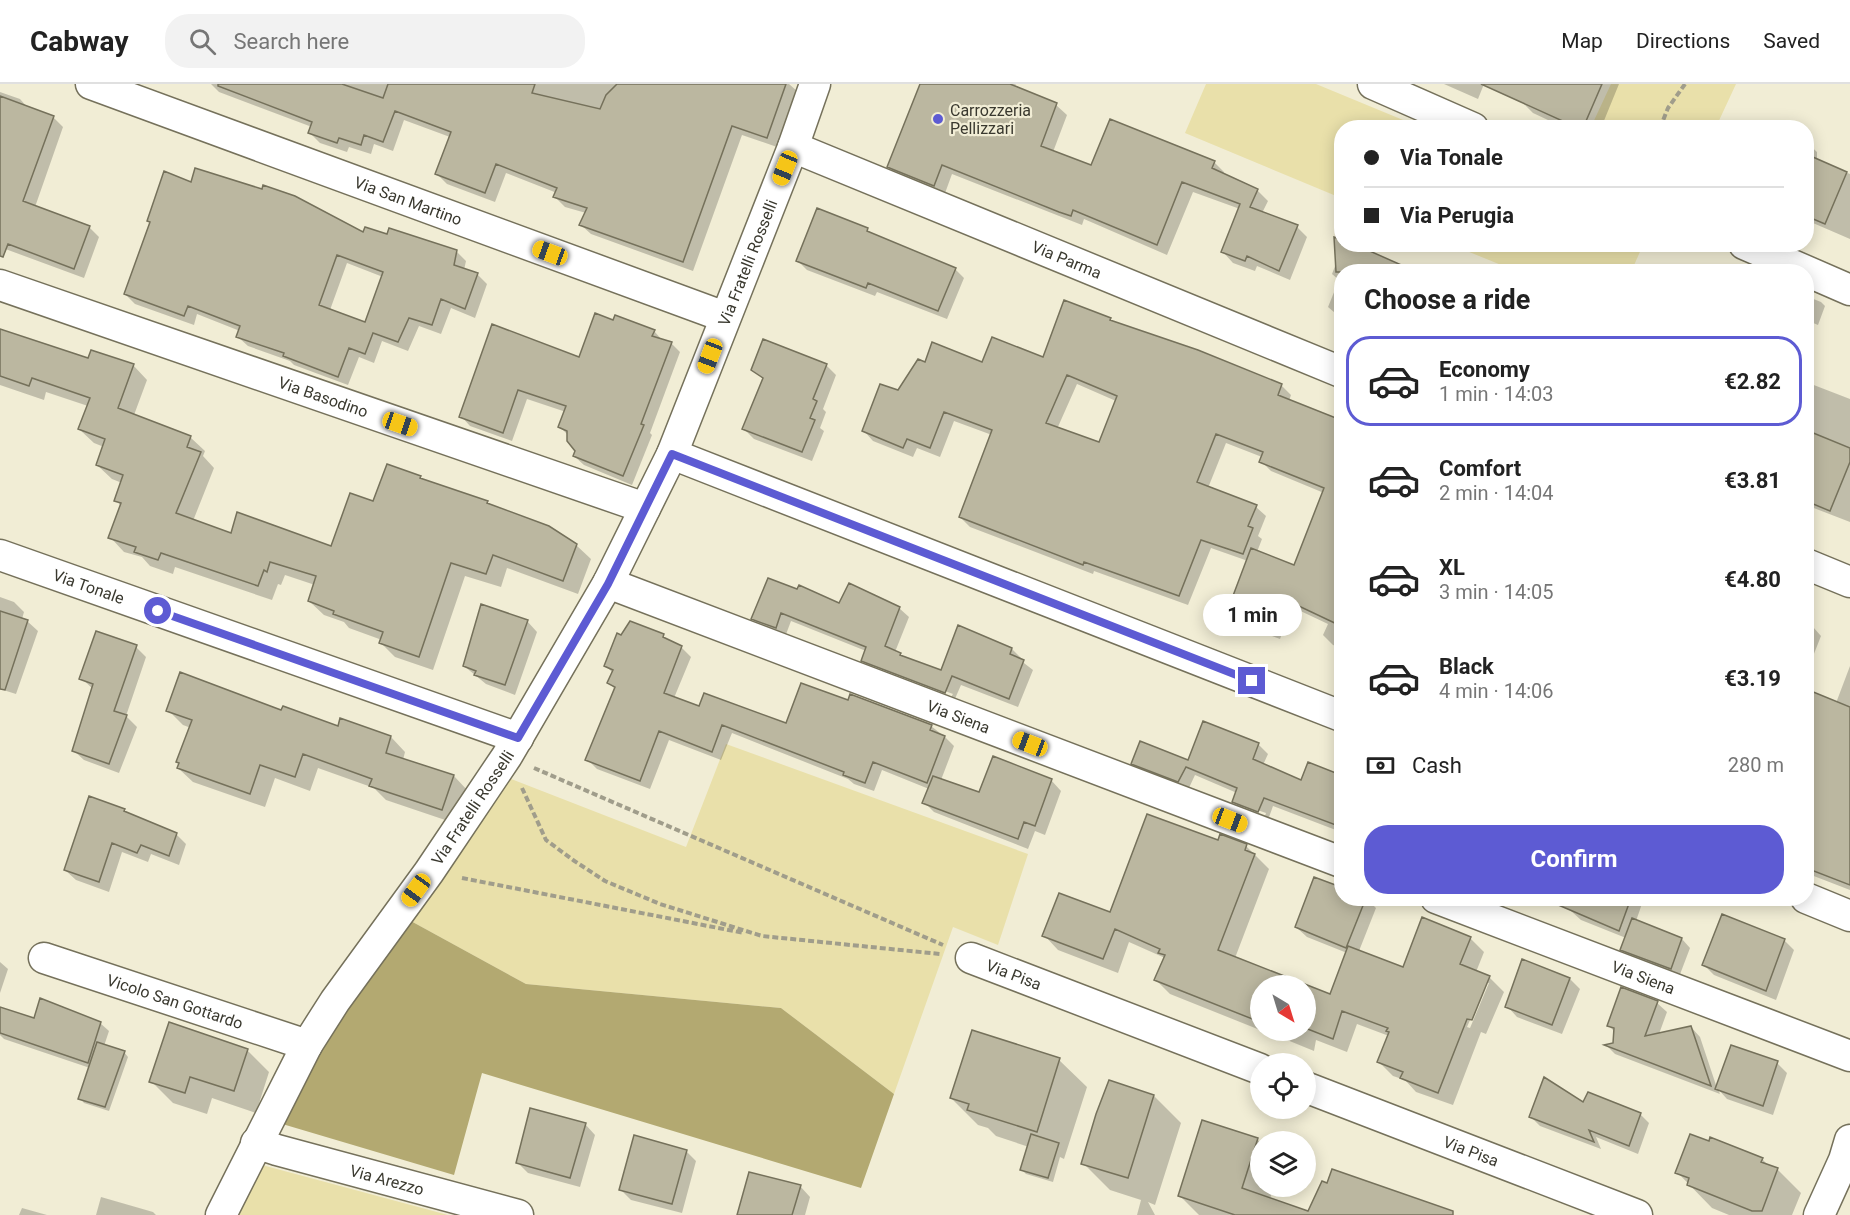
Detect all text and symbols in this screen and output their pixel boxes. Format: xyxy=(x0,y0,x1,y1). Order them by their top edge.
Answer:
search box xyxy=(165,14,585,68)
text: Cabway xyxy=(30,25,129,58)
icon: search xyxy=(186,25,219,58)
text: Search here xyxy=(234,29,349,54)
text: Map xyxy=(1561,29,1603,53)
text: Directions xyxy=(1636,29,1730,53)
text: Saved xyxy=(1763,29,1820,53)
place label: Carrozzeria Pellizzari xyxy=(950,101,1031,138)
marker: Carrozzeria Pellizzari xyxy=(931,112,945,126)
text: Via Tonale xyxy=(1400,145,1503,170)
car xyxy=(770,148,800,188)
street label: Via San Martino xyxy=(352,173,465,230)
street label: Via Fratelli Rosselli xyxy=(714,197,781,329)
text: Via Perugia xyxy=(1400,203,1514,228)
street label: Via Parma xyxy=(1029,237,1104,283)
car xyxy=(530,238,570,268)
text: Choose a ride xyxy=(1364,284,1530,316)
car xyxy=(695,336,725,376)
icon: car xyxy=(1367,354,1421,408)
text: Economy xyxy=(1439,357,1530,382)
text: €2.82 xyxy=(1724,369,1781,394)
street label: Via Basodino xyxy=(276,373,370,422)
text: 1 min · 14:03 xyxy=(1439,382,1554,406)
car xyxy=(380,410,420,438)
icon: car xyxy=(1367,453,1421,507)
text: Comfort xyxy=(1439,456,1521,481)
text: €3.81 xyxy=(1724,468,1781,493)
text: 2 min · 14:04 xyxy=(1439,481,1554,505)
icon: car xyxy=(1367,552,1421,606)
text: XL xyxy=(1439,555,1465,580)
street label: Via Tonale xyxy=(50,565,127,608)
text: €4.80 xyxy=(1724,567,1781,592)
text: 3 min · 14:05 xyxy=(1439,580,1554,604)
callout: 1 min xyxy=(1202,594,1302,636)
route start xyxy=(144,597,171,624)
text: 1 min xyxy=(1227,603,1278,627)
icon: car xyxy=(1367,651,1421,705)
text: Black xyxy=(1439,654,1494,679)
text: €3.19 xyxy=(1724,666,1781,691)
route end xyxy=(1238,667,1265,694)
text: 4 min · 14:06 xyxy=(1439,679,1554,703)
street label: Via Siena xyxy=(924,696,993,738)
car xyxy=(1010,729,1050,759)
street label: Via Fratelli Rosselli xyxy=(427,747,518,869)
icon: cash xyxy=(1364,749,1397,782)
text: Cash xyxy=(1412,753,1462,778)
text: 280 m xyxy=(1728,753,1784,777)
car xyxy=(1210,805,1250,835)
button: Confirm xyxy=(1364,825,1784,894)
car xyxy=(398,870,434,910)
street label: Via Pisa xyxy=(983,956,1044,994)
street label: Via Siena xyxy=(1609,957,1678,998)
street label: Vicolo San Gottardo xyxy=(104,970,245,1033)
north arrow xyxy=(1250,975,1316,1041)
map controls xyxy=(1250,975,1316,1197)
button: locate xyxy=(1250,1053,1316,1119)
button: layers xyxy=(1250,1131,1316,1197)
street label: Via Pisa xyxy=(1441,1132,1501,1171)
street label: Via Arezzo xyxy=(348,1161,426,1199)

